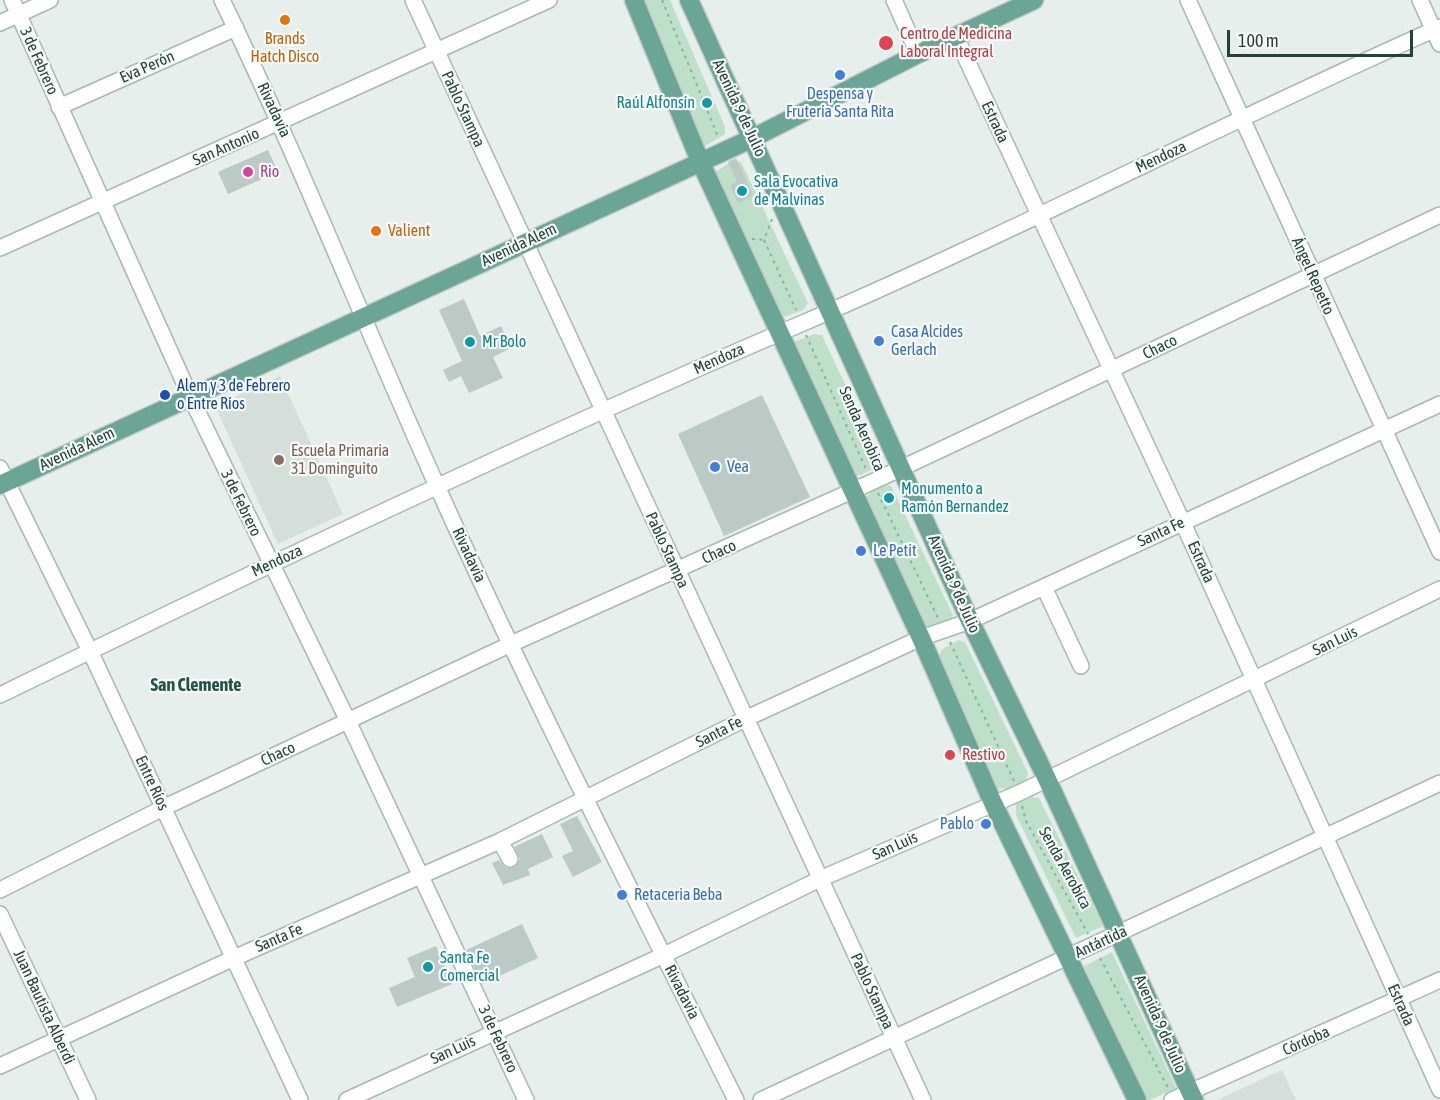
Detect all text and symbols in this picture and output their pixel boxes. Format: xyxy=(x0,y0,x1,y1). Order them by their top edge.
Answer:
marker: Brands Hatch Disco xyxy=(278,13,292,27)
scale bar xyxy=(1230,18,1416,56)
street label: 3 de Febrero xyxy=(16,24,62,98)
place label: Centro de Medicina Laboral Integral xyxy=(900,24,1012,62)
place label: Brands Hatch Disco xyxy=(251,29,319,67)
text: 100 m xyxy=(1238,30,1279,51)
marker: Centro de Medicina Laboral Integral xyxy=(877,34,895,52)
street label: Eva Perón xyxy=(117,46,177,88)
street label: Avenida 9 de Julio xyxy=(708,56,770,160)
street label: Pablo Stampa xyxy=(437,68,489,150)
marker: Despensa y Frutería Santa Rita xyxy=(833,68,847,82)
street label: Rivadavia xyxy=(253,80,295,140)
place label: Despensa y Frutería Santa Rita xyxy=(786,84,894,122)
place label: Raúl Alfonsín xyxy=(617,93,695,113)
marker: Raúl Alfonsín xyxy=(700,96,714,110)
street label: Estrada xyxy=(977,98,1013,146)
street label: San Antonio xyxy=(190,124,262,170)
street label: Mendoza xyxy=(1133,137,1189,177)
place label: Rio xyxy=(260,162,279,182)
marker: Rio xyxy=(241,165,255,179)
place label: Sala Evocativa de Malvinas xyxy=(754,172,838,210)
marker: Sala Evocativa de Malvinas xyxy=(735,184,749,198)
street label: Avenida Alem xyxy=(478,219,560,271)
place label: Valient xyxy=(388,221,430,241)
marker: Valient xyxy=(369,224,383,238)
street label: Ángel Repetto xyxy=(1287,234,1339,318)
place label: Casa Alcides Gerlach xyxy=(891,322,963,360)
street label: Chaco xyxy=(1140,331,1180,363)
place label: Mr Bolo xyxy=(482,332,526,352)
marker: Casa Alcides Gerlach xyxy=(872,334,886,348)
marker: Mr Bolo xyxy=(463,335,477,349)
street label: Mendoza xyxy=(690,339,748,379)
place label: Alem y 3 de Febrero o Entre Ríos xyxy=(177,376,291,414)
street label: Senda Aerobica xyxy=(835,384,889,474)
marker: Alem y 3 de Febrero o Entre Ríos xyxy=(158,388,172,402)
street label: Avenida Alem xyxy=(36,423,118,475)
place label: Escuela Primaria 31 Dominguito xyxy=(291,441,389,479)
marker: Escuela Primaria 31 Dominguito xyxy=(272,453,286,467)
place label: Vea xyxy=(727,457,749,477)
marker: Vea xyxy=(708,460,722,474)
street label: 3 de Febrero xyxy=(217,466,265,540)
place label: Monumento a Ramón Bernandez xyxy=(901,479,1009,517)
marker: Monumento a Ramón Bernandez xyxy=(882,491,896,505)
street label: Pablo Stampa xyxy=(641,509,693,591)
street label: Santa Fe xyxy=(1134,513,1188,551)
street label: Rivadavia xyxy=(448,525,490,585)
street label: Avenida 9 de Julio xyxy=(924,532,984,636)
street label: Chaco xyxy=(699,536,739,568)
street label: Estrada xyxy=(1183,538,1219,586)
street label: Mendoza xyxy=(249,541,305,581)
place label: Le Petit xyxy=(873,541,916,561)
marker: Le Petit xyxy=(854,544,868,558)
street label: San Luis xyxy=(1310,622,1360,660)
district label: San Clemente xyxy=(150,674,242,696)
street label: Santa Fe xyxy=(693,712,745,752)
street label: Chaco xyxy=(258,738,298,770)
place label: Restivo xyxy=(962,745,1005,765)
marker: Restivo xyxy=(943,748,957,762)
street label: Entre Ríos xyxy=(131,753,173,813)
place label: Pablo xyxy=(940,814,974,834)
marker: Pablo xyxy=(979,817,993,831)
street label: Senda Aerobica xyxy=(1035,824,1095,912)
street label: San Luis xyxy=(869,828,921,864)
place label: Retaceria Beba xyxy=(634,885,722,905)
marker: Retaceria Beba xyxy=(615,888,629,902)
street label: Santa Fe xyxy=(252,919,306,957)
street label: Antártida xyxy=(1072,922,1130,962)
street label: Juan Bautista Alberdi xyxy=(9,947,79,1067)
place label: Santa Fe Comercial xyxy=(440,948,500,986)
street label: Pablo Stampa xyxy=(846,950,898,1032)
marker: Santa Fe Comercial xyxy=(421,960,435,974)
street label: Rivadavia xyxy=(660,962,704,1022)
street label: Avenida 9 de Julio xyxy=(1130,972,1190,1076)
street label: Estrada xyxy=(1383,981,1419,1029)
street label: 3 de Febrero xyxy=(474,1002,522,1076)
street label: Córdoba xyxy=(1279,1022,1333,1060)
street label: San Luis xyxy=(427,1031,479,1069)

